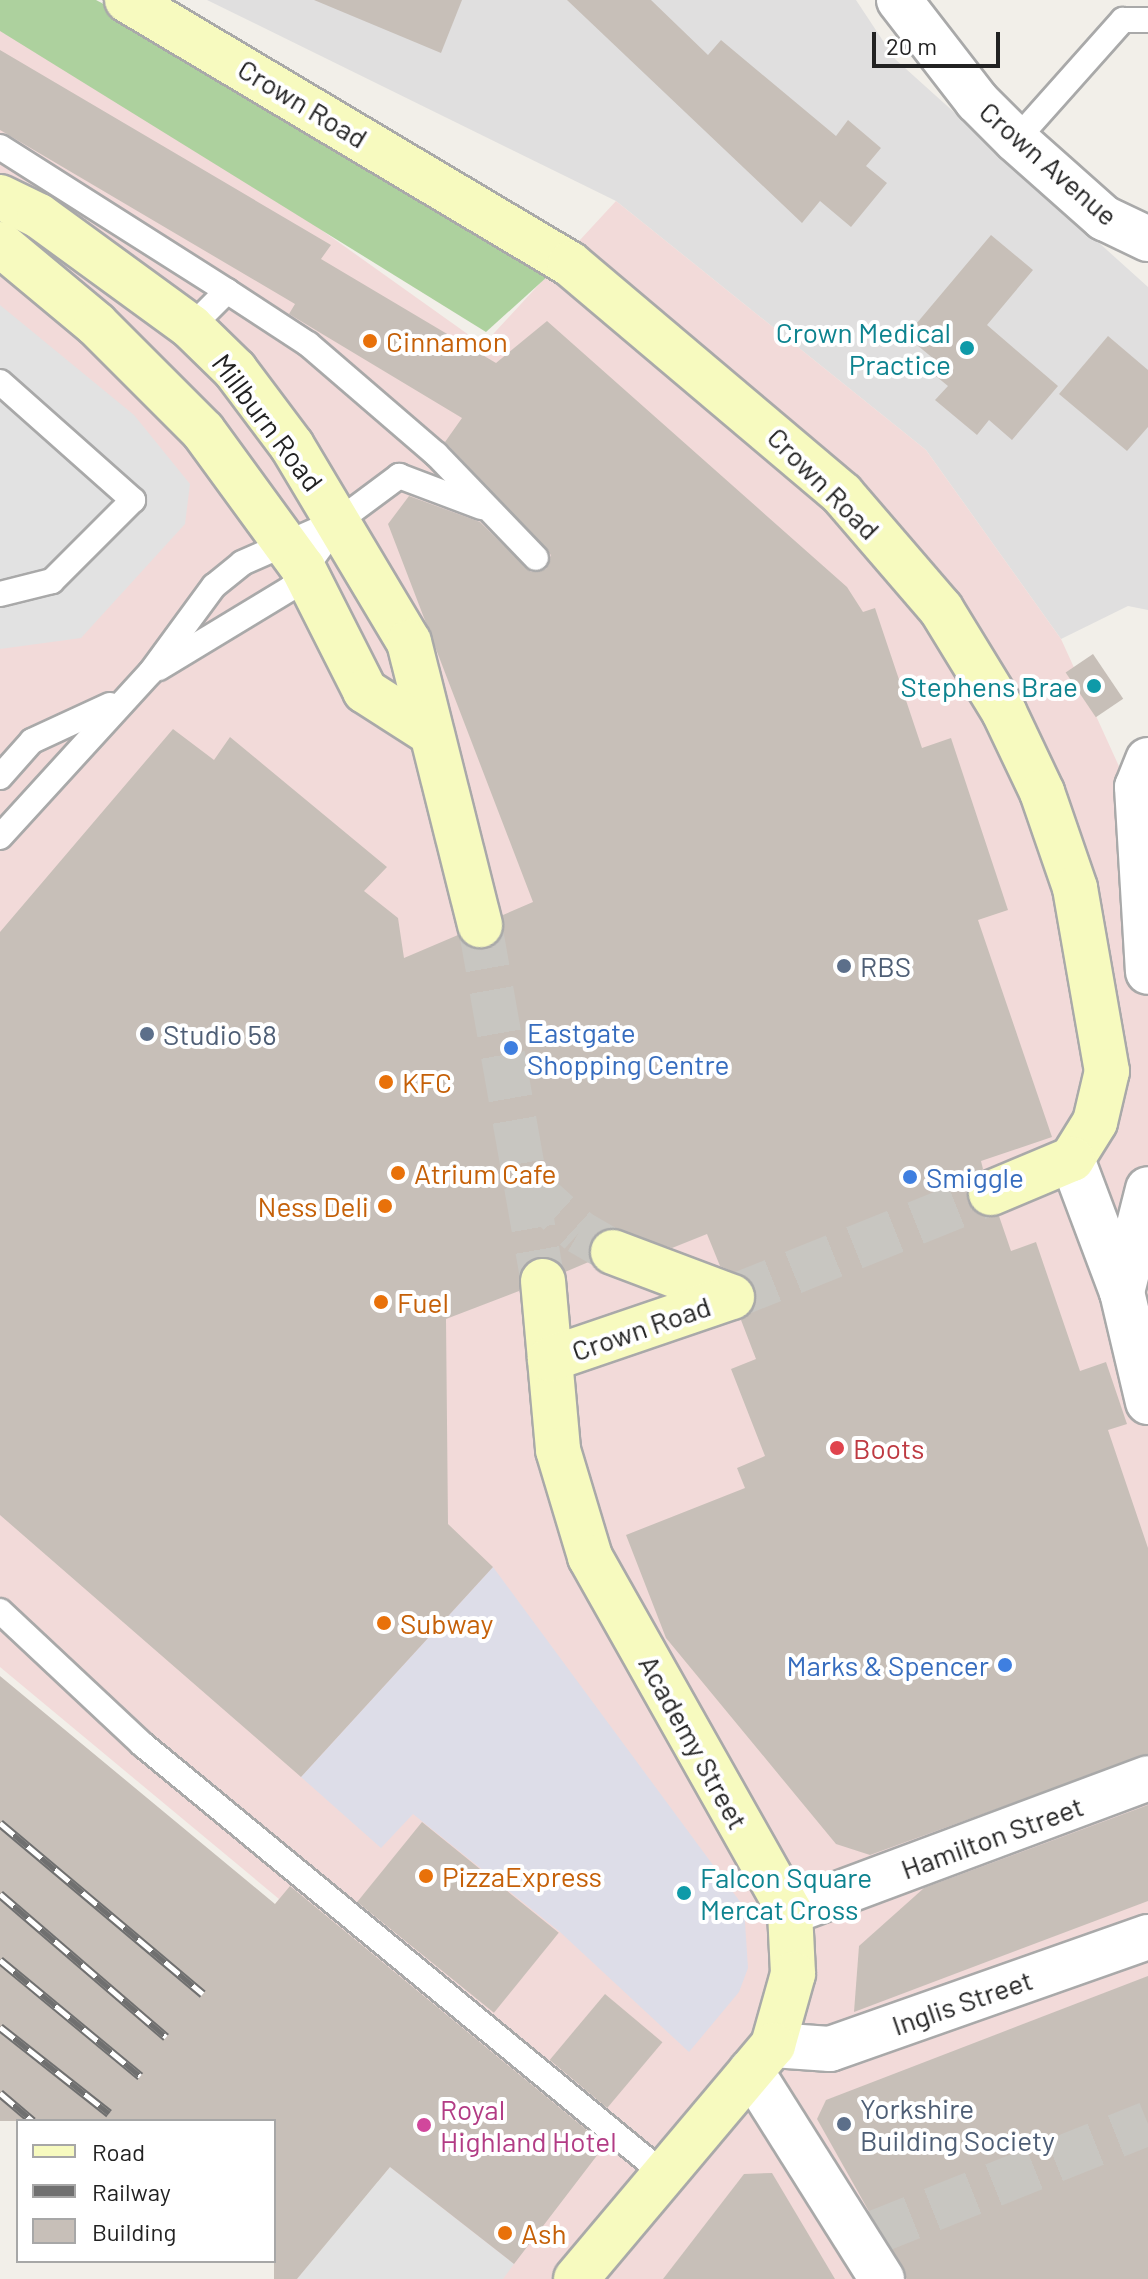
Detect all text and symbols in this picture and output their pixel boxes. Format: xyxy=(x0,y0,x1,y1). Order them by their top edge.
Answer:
scale bar xyxy=(876,16,1004,66)
text: 20 m xyxy=(886,31,937,60)
street label: Crown Road xyxy=(232,51,374,155)
street label: Crown Avenue xyxy=(973,94,1125,232)
place label: Crown Medical Practice xyxy=(776,315,951,381)
place label: Cinnamon xyxy=(386,324,508,358)
marker: Cinnamon xyxy=(361,332,379,350)
marker: Crown Medical Practice xyxy=(958,339,976,357)
street label: Millburn Road xyxy=(205,347,331,497)
street label: Crown Road xyxy=(761,420,887,546)
place label: Stephens Brae xyxy=(901,669,1078,703)
marker: Stephens Brae xyxy=(1085,677,1103,695)
place label: RBS xyxy=(860,949,911,983)
marker: RBS xyxy=(835,957,853,975)
place label: Eastgate Shopping Centre xyxy=(527,1015,729,1081)
place label: Studio 58 xyxy=(163,1017,277,1051)
marker: Studio 58 xyxy=(138,1025,156,1043)
marker: Eastgate Shopping Centre xyxy=(502,1039,520,1057)
place label: KFC xyxy=(402,1065,452,1099)
marker: KFC xyxy=(377,1073,395,1091)
place label: Atrium Cafe xyxy=(414,1156,557,1190)
place label: Smiggle xyxy=(926,1160,1024,1194)
marker: Atrium Cafe xyxy=(389,1164,407,1182)
marker: Smiggle xyxy=(901,1168,919,1186)
place label: Ness Deli xyxy=(257,1189,369,1223)
marker: Ness Deli xyxy=(376,1197,394,1215)
place label: Fuel xyxy=(397,1285,449,1319)
street label: Crown Road xyxy=(567,1289,715,1367)
marker: Fuel xyxy=(372,1293,390,1311)
place label: Boots xyxy=(853,1431,925,1465)
marker: Boots xyxy=(828,1439,846,1457)
place label: Subway xyxy=(400,1606,493,1640)
marker: Subway xyxy=(375,1614,393,1632)
place label: Marks & Spencer xyxy=(786,1648,989,1682)
street label: Academy Street xyxy=(632,1649,756,1835)
marker: Marks & Spencer xyxy=(996,1656,1014,1674)
street label: Hamilton Street xyxy=(896,1788,1088,1886)
place label: PizzaExpress xyxy=(442,1859,602,1893)
place label: Falcon Square Mercat Cross xyxy=(700,1860,872,1926)
marker: PizzaExpress xyxy=(417,1867,435,1885)
marker: Falcon Square Mercat Cross xyxy=(675,1884,693,1902)
street label: Inglis Street xyxy=(887,1962,1037,2042)
place label: Yorkshire Building Society xyxy=(860,2091,1055,2157)
place label: Royal Highland Hotel xyxy=(440,2092,617,2158)
marker: Yorkshire Building Society xyxy=(835,2115,853,2133)
marker: Royal Highland Hotel xyxy=(415,2116,433,2134)
legend xyxy=(16,2119,276,2263)
text: Road xyxy=(92,2137,145,2166)
text: Railway xyxy=(92,2177,171,2206)
place label: Ash xyxy=(521,2216,567,2250)
text: Building xyxy=(92,2217,176,2246)
marker: Ash xyxy=(496,2224,514,2242)

